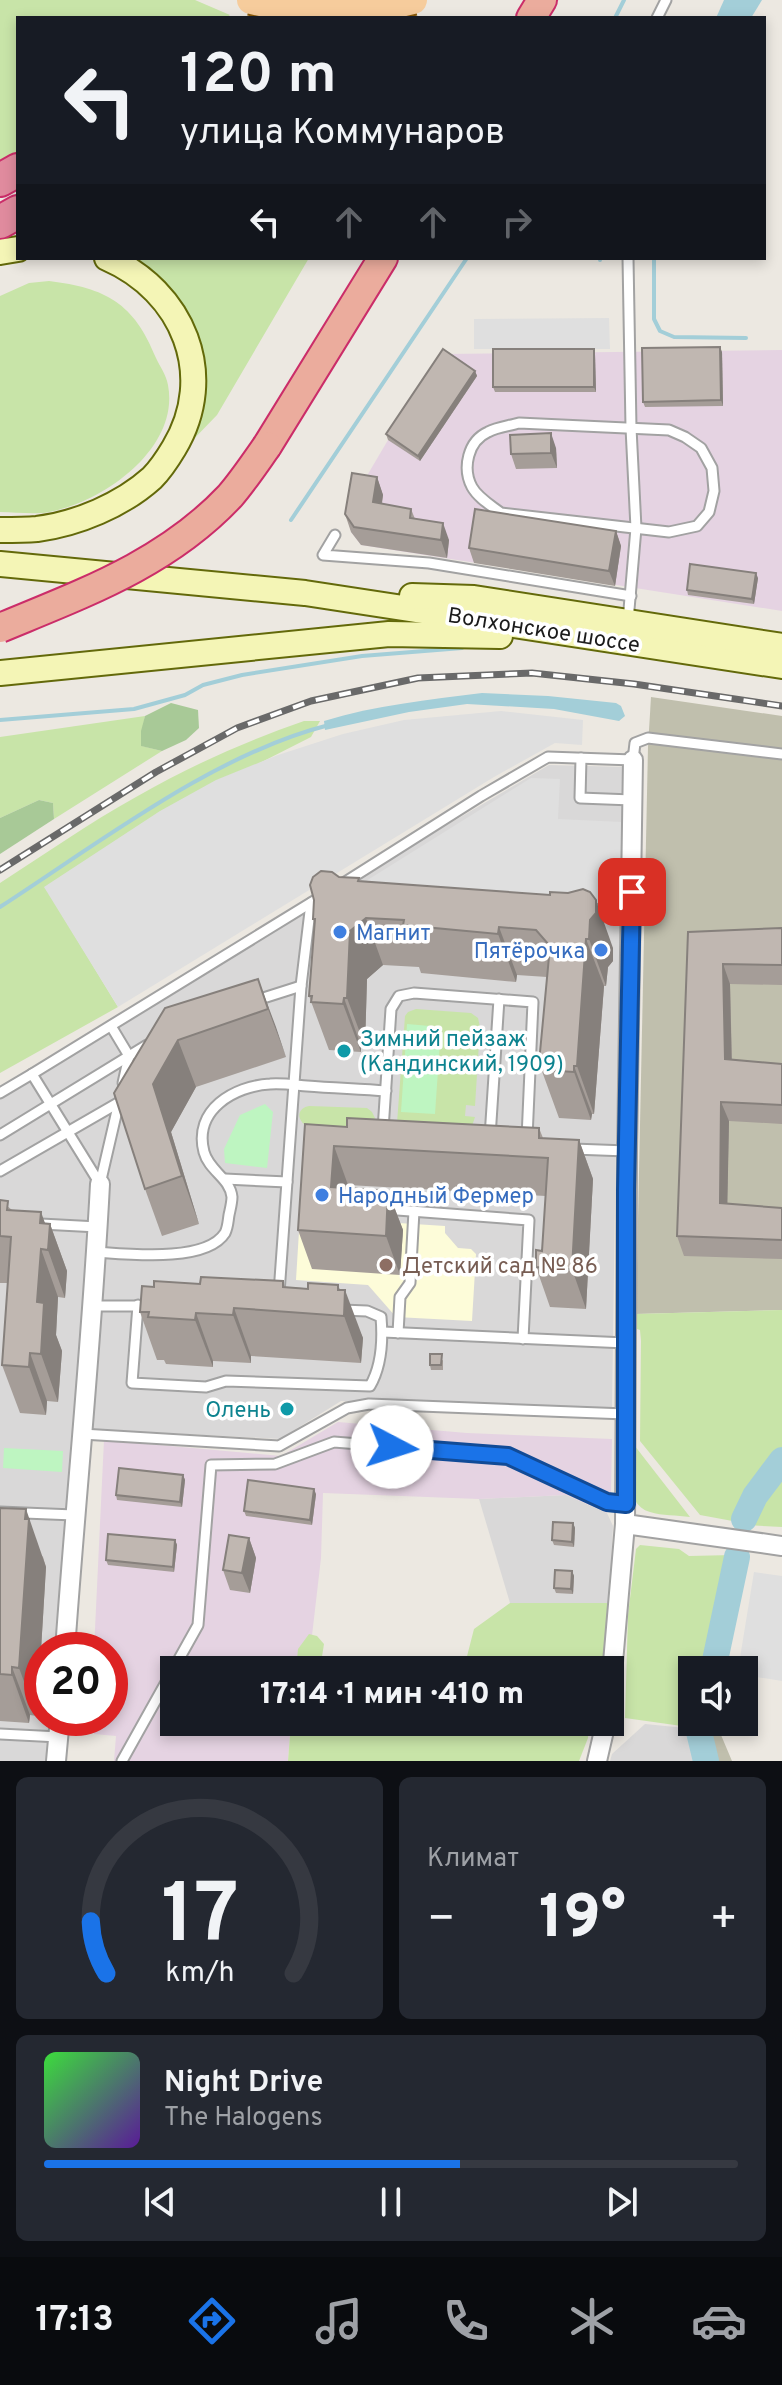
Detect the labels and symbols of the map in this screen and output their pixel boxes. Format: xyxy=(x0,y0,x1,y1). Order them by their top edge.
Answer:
street label: Волхонское шоссе xyxy=(445,603,642,660)
pin xyxy=(598,858,666,926)
place label: Магнит xyxy=(356,921,430,948)
marker: Магнит xyxy=(331,923,349,941)
place label: Пятёрочка xyxy=(474,939,585,966)
marker: Пятёрочка xyxy=(592,941,610,959)
place label: Зимний пейзаж (Кандинский, 1909) xyxy=(360,1027,564,1079)
marker: Зимний пейзаж (Кандинский, 1909) xyxy=(335,1042,353,1060)
place label: Народный Фермер xyxy=(338,1184,534,1211)
marker: Народный Фермер xyxy=(313,1186,331,1204)
place label: Детский сад № 86 xyxy=(402,1254,598,1281)
marker: Детский сад № 86 xyxy=(377,1256,395,1274)
place label: Олень xyxy=(205,1398,271,1425)
marker: Олень xyxy=(278,1400,296,1418)
position arrow xyxy=(350,1405,434,1489)
speed limit sign: 20 xyxy=(24,1632,128,1736)

